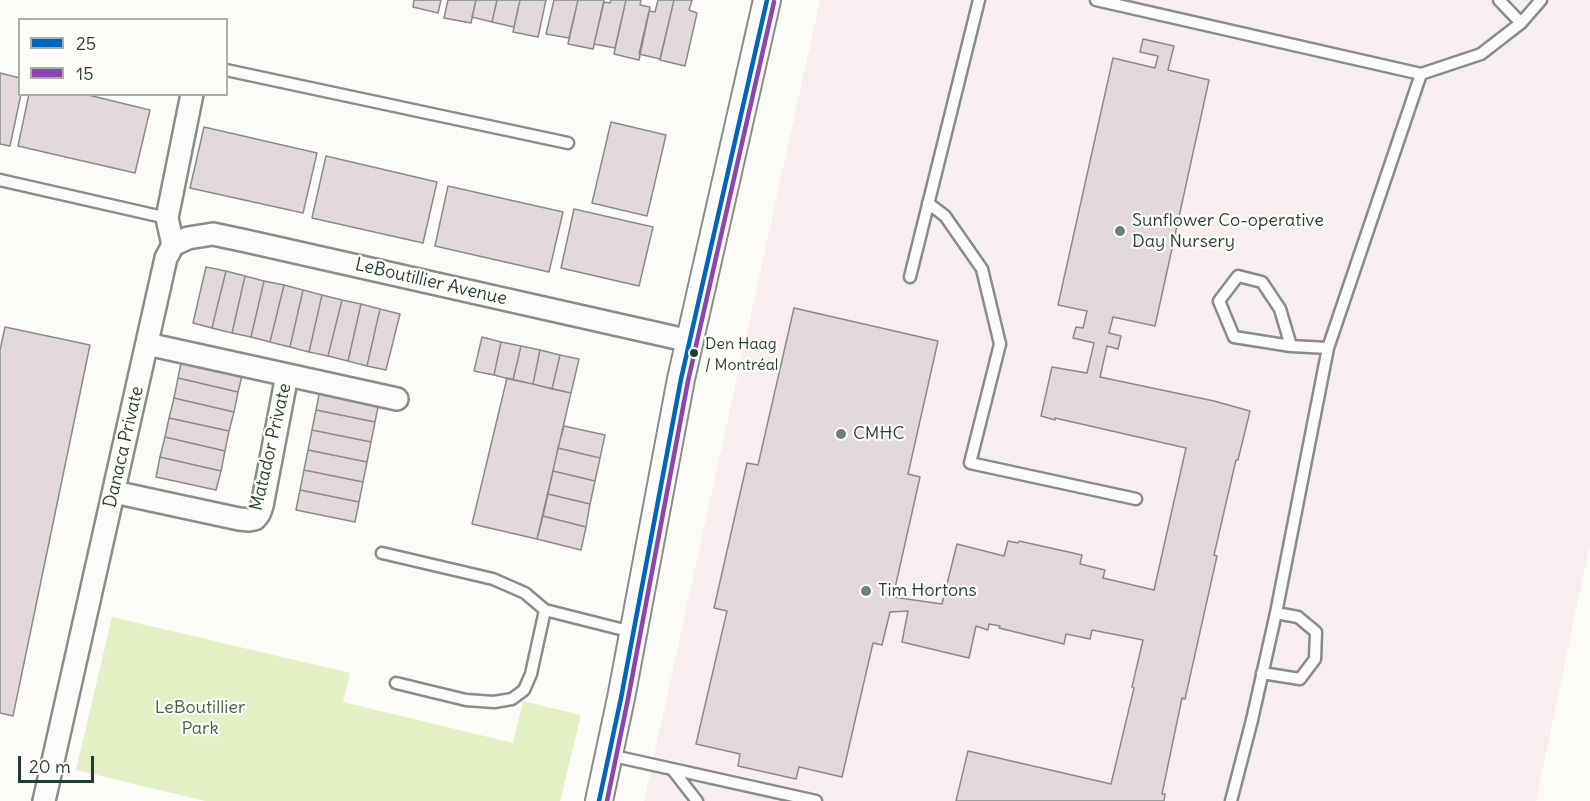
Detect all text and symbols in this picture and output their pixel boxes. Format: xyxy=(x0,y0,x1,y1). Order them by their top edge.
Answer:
legend xyxy=(18,18,228,96)
text: 25 xyxy=(76,32,96,55)
text: 15 xyxy=(76,62,94,85)
place label: Sunflower Co-operative Day Nursery xyxy=(1132,210,1324,252)
marker: Sunflower Co-operative Day Nursery xyxy=(1113,224,1127,238)
street label: LeBoutillier Avenue xyxy=(353,254,509,310)
place label: Den Haag / Montréal xyxy=(705,334,778,372)
marker: Den Haag / Montréal xyxy=(688,347,700,359)
street label: Matador Private xyxy=(246,381,296,513)
street label: Danaca Private xyxy=(100,384,148,510)
place label: CMHC xyxy=(853,423,904,445)
marker: CMHC xyxy=(834,427,848,441)
place label: Tim Hortons xyxy=(878,580,977,602)
marker: Tim Hortons xyxy=(859,584,873,598)
park label: LeBoutillier Park xyxy=(155,697,245,740)
scale bar xyxy=(21,744,98,782)
text: 20 m xyxy=(29,755,71,778)

